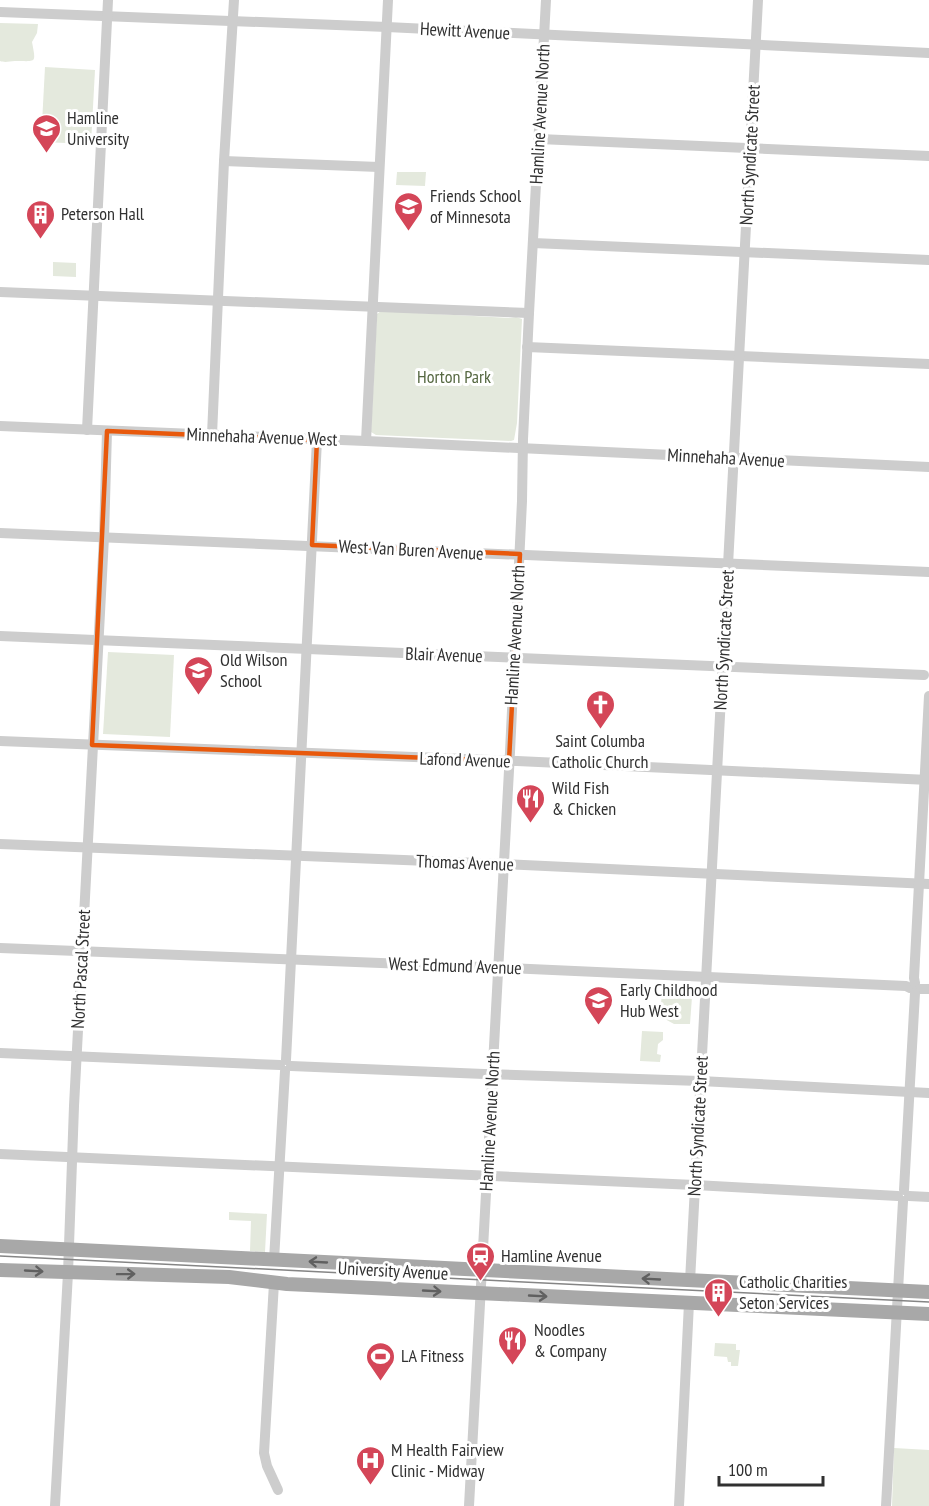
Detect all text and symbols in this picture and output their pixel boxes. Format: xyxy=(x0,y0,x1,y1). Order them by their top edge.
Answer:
street label: Hewitt Avenue xyxy=(419,17,511,44)
street label: Hamline Avenue North xyxy=(524,43,555,185)
street label: North Syndicate Street xyxy=(734,84,765,226)
place label: Hamline University xyxy=(67,106,129,150)
school or university icon: Hamline University xyxy=(30,112,62,154)
place label: Friends School of Minnesota xyxy=(430,184,522,228)
school or university icon: Friends School of Minnesota xyxy=(393,190,425,232)
building icon: Peterson Hall xyxy=(24,198,56,240)
place label: Peterson Hall xyxy=(61,202,145,225)
park label: Horton Park xyxy=(417,365,491,388)
street label: Minnehaha Avenue West xyxy=(186,422,338,451)
street label: Minnehaha Avenue xyxy=(667,443,785,472)
street label: West Van Buren Avenue xyxy=(338,534,484,565)
street label: Hamline Avenue North xyxy=(499,564,530,706)
street label: North Syndicate Street xyxy=(708,569,739,711)
street label: Blair Avenue xyxy=(405,642,483,667)
place label: Old Wilson School xyxy=(220,648,287,692)
school or university icon: Old Wilson School xyxy=(183,654,215,696)
church icon: Saint Columba Catholic Church xyxy=(584,688,616,730)
place label: Saint Columba Catholic Church xyxy=(551,729,649,773)
street label: Lafond Avenue xyxy=(419,746,511,773)
place label: Wild Fish & Chicken xyxy=(552,776,616,820)
restaurant icon: Wild Fish & Chicken xyxy=(515,782,547,824)
street label: Thomas Avenue xyxy=(416,849,514,876)
street label: North Pascal Street xyxy=(66,909,95,1029)
street label: West Edmund Avenue xyxy=(388,952,522,979)
place label: Early Childhood Hub West xyxy=(620,978,717,1022)
school or university icon: Early Childhood Hub West xyxy=(583,984,615,1026)
street label: Hamline Avenue North xyxy=(474,1050,505,1192)
street label: North Syndicate Street xyxy=(682,1055,713,1197)
station icon: Hamline Avenue xyxy=(464,1240,496,1282)
place label: Hamline Avenue xyxy=(501,1244,602,1267)
street label: University Avenue xyxy=(337,1256,449,1285)
one-way arrow xyxy=(308,1257,328,1268)
one-way arrow xyxy=(23,1266,43,1277)
one-way arrow xyxy=(116,1269,136,1280)
place label: Catholic Charities Seton Services xyxy=(739,1270,847,1314)
one-way arrow xyxy=(642,1273,662,1284)
building icon: Catholic Charities Seton Services xyxy=(702,1276,734,1318)
one-way arrow xyxy=(422,1286,442,1297)
one-way arrow xyxy=(527,1291,547,1302)
place label: Noodles & Company xyxy=(534,1318,607,1362)
restaurant icon: Noodles & Company xyxy=(497,1324,529,1366)
sports icon: LA Fitness xyxy=(364,1340,396,1382)
place label: LA Fitness xyxy=(401,1344,464,1367)
place label: M Health Fairview Clinic - Midway xyxy=(391,1438,504,1482)
hospital icon: M Health Fairview Clinic - Midway xyxy=(354,1444,386,1486)
scale bar xyxy=(719,1449,822,1487)
text: 100 m xyxy=(728,1458,768,1481)

